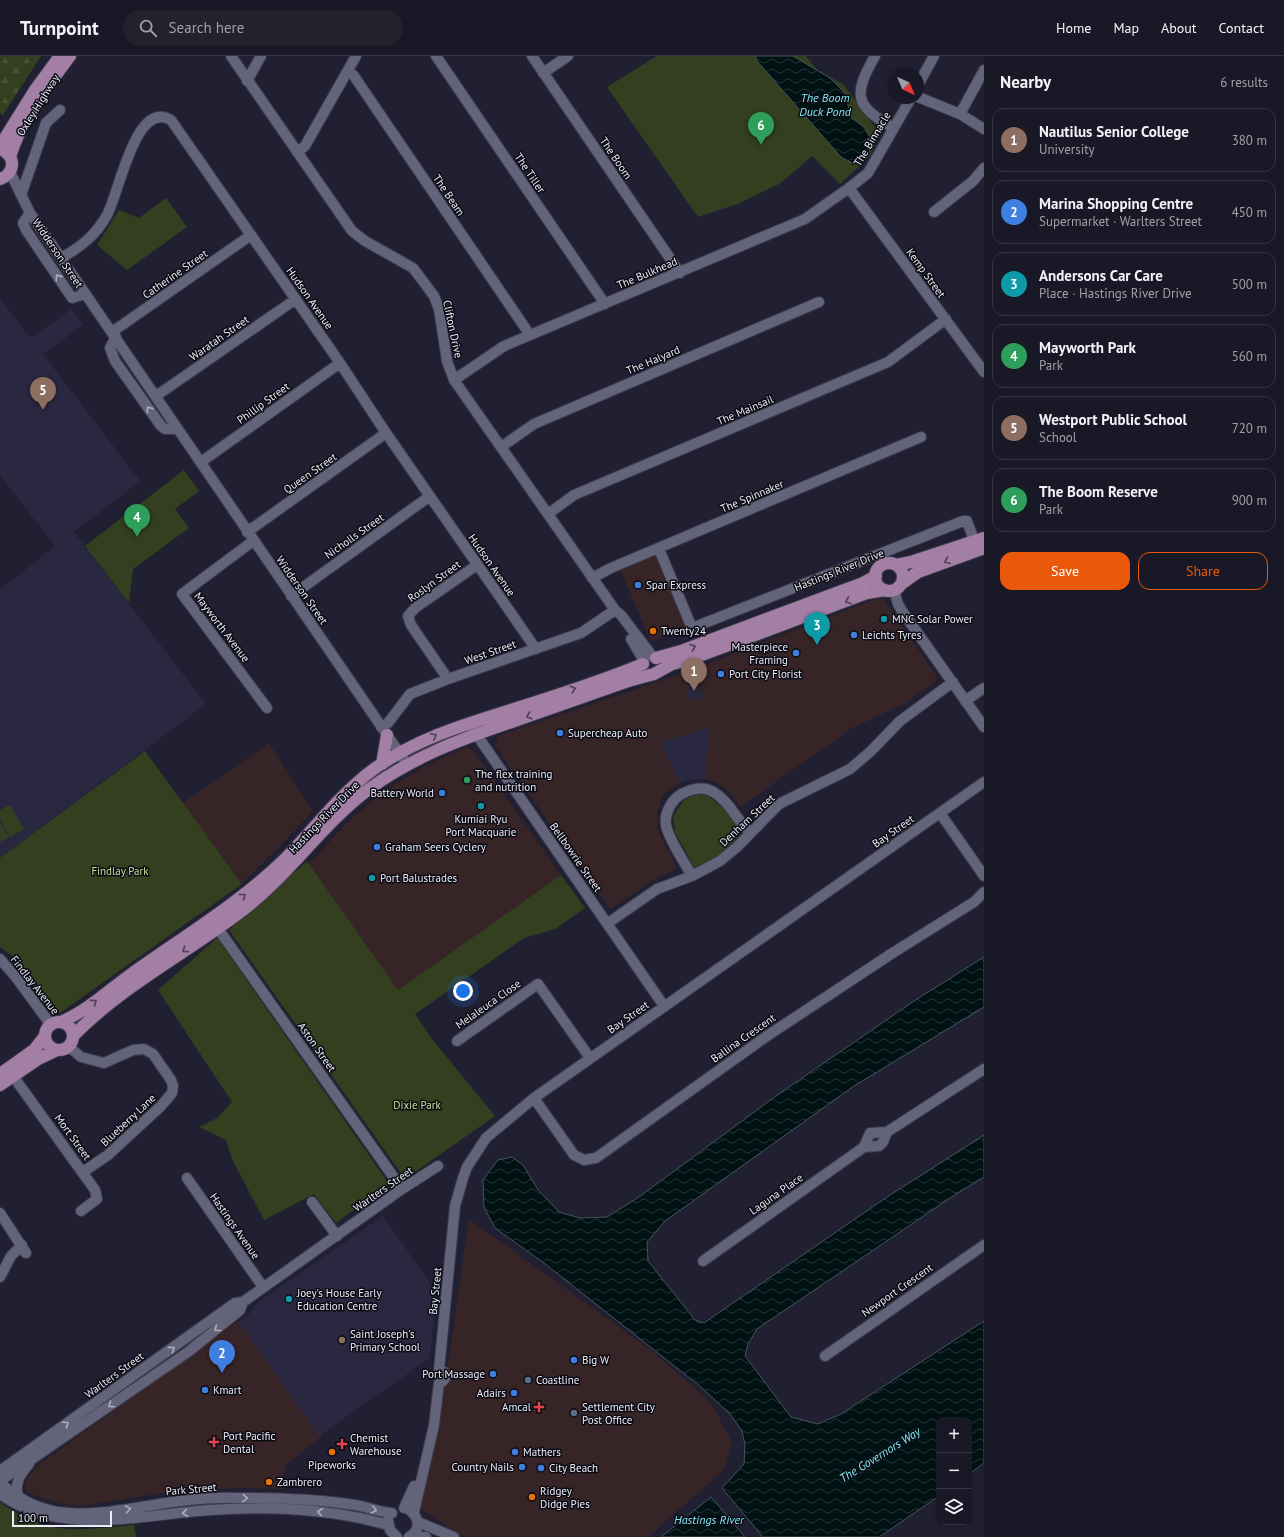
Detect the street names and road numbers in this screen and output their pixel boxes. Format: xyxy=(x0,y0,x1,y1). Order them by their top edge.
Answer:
street label: Oxley Highway xyxy=(14,71,63,138)
street label: The Binnacle xyxy=(850,109,894,169)
street label: The Boom xyxy=(597,134,635,182)
street label: The Tiller xyxy=(512,150,549,196)
street label: The Beam xyxy=(430,172,468,218)
street label: Widderson Street xyxy=(30,216,87,291)
street label: Catherine Street xyxy=(140,246,210,302)
street label: Kemp Street xyxy=(903,246,949,301)
street label: The Bulkhead xyxy=(615,254,679,292)
street label: Hudson Avenue xyxy=(283,264,337,332)
street label: Clifton Drive xyxy=(440,299,466,360)
street label: Waratah Street xyxy=(187,312,252,364)
street label: The Halyard xyxy=(624,342,682,378)
street label: Phillip Street xyxy=(234,379,292,427)
street label: The Mainsail xyxy=(715,392,776,428)
street label: Queen Street xyxy=(281,449,339,496)
street label: The Spinnaker xyxy=(718,476,786,516)
street label: Nicholls Street xyxy=(322,510,387,562)
street label: Hudson Avenue xyxy=(465,531,519,599)
street label: Hastings River Drive xyxy=(792,546,886,594)
street label: Widderson Street xyxy=(273,553,331,627)
street label: Roslyn Street xyxy=(405,557,463,605)
street label: Mayworth Avenue xyxy=(191,589,253,665)
street label: West Street xyxy=(462,637,518,667)
street label: Hastings River Drive xyxy=(286,778,362,856)
street label: Denham Street xyxy=(717,791,778,849)
street label: Bay Street xyxy=(869,811,917,850)
street label: Bellbowrie Street xyxy=(547,820,605,895)
street label: Findlay Avenue xyxy=(8,953,63,1018)
street label: Melaleuca Close xyxy=(453,976,524,1032)
street label: Bay Street xyxy=(604,997,652,1036)
street label: Ballina Crescent xyxy=(708,1010,778,1065)
street label: Aston Street xyxy=(295,1019,339,1075)
street label: Blueberry Lane xyxy=(97,1091,159,1149)
street label: Mort Street xyxy=(52,1111,95,1163)
street label: Warlters Street xyxy=(350,1163,416,1215)
street label: Laguna Place xyxy=(746,1170,806,1218)
street label: Hastings Avenue xyxy=(207,1190,263,1262)
street label: Newport Crescent xyxy=(859,1260,935,1320)
street label: Bay Street xyxy=(426,1266,444,1315)
street label: Warlters Street xyxy=(82,1349,147,1401)
street label: Park Street xyxy=(165,1480,217,1498)

